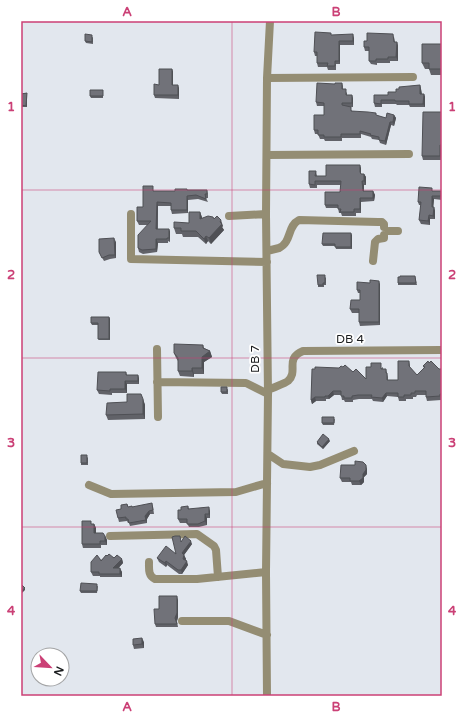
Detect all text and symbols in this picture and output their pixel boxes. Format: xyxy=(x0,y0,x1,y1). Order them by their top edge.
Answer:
text: A xyxy=(122,4,132,20)
text: B xyxy=(331,4,341,20)
text: 1 xyxy=(7,99,15,115)
text: 1 xyxy=(448,99,456,115)
text: 2 xyxy=(7,267,15,283)
text: 2 xyxy=(448,267,456,283)
street label: DB 4 xyxy=(336,332,364,346)
street label: DB 7 xyxy=(248,345,262,373)
text: 3 xyxy=(7,435,15,451)
text: 3 xyxy=(448,435,456,451)
text: 4 xyxy=(7,603,16,619)
text: 4 xyxy=(448,603,457,619)
north arrow xyxy=(30,647,70,687)
text: N xyxy=(51,664,66,678)
text: A xyxy=(122,699,132,715)
text: B xyxy=(331,699,341,715)

